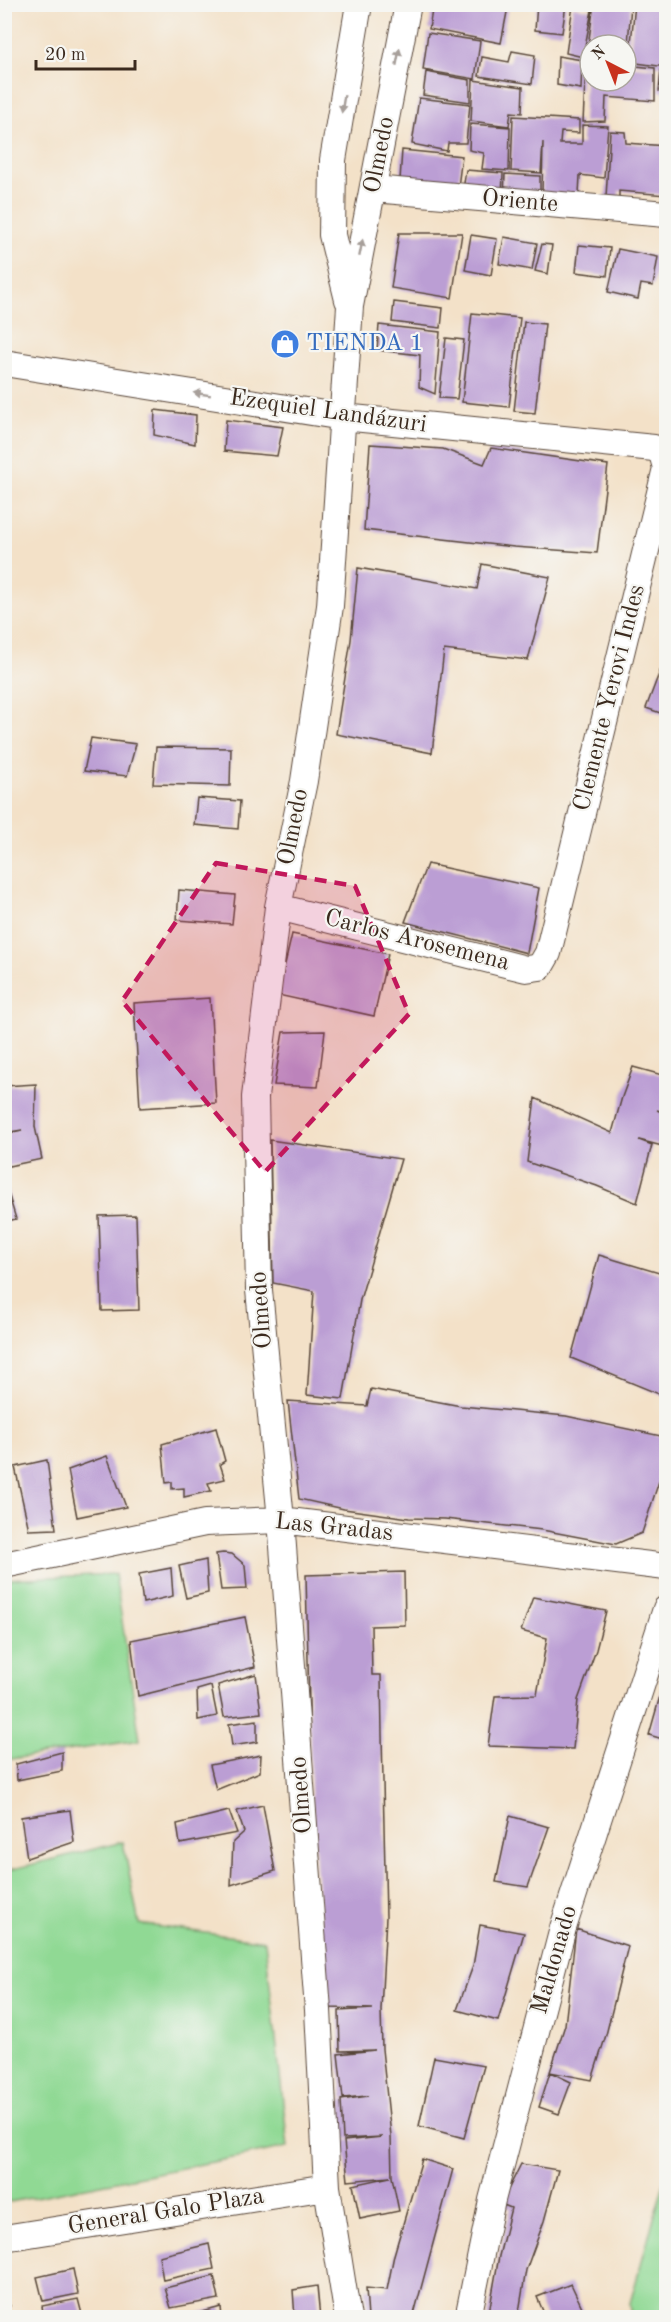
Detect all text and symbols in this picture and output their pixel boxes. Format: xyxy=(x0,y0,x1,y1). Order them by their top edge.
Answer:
scale bar xyxy=(36,33,135,71)
north arrow xyxy=(578,33,638,93)
text: N xyxy=(589,43,610,63)
text: 20 m xyxy=(45,46,85,64)
one-way arrow xyxy=(394,47,403,66)
one-way arrow xyxy=(338,94,347,113)
street label: Olmedo xyxy=(361,115,399,195)
street label: Oriente xyxy=(481,187,559,217)
one-way arrow xyxy=(357,239,367,258)
shop icon: TIENDA 1 xyxy=(269,328,301,360)
place label: TIENDA 1 xyxy=(306,332,424,356)
street label: Ezequiel Landázuri xyxy=(228,386,428,438)
one-way arrow xyxy=(193,390,212,399)
street label: Clemente Yerovi Indes xyxy=(570,582,650,814)
street label: Olmedo xyxy=(275,787,313,867)
street label: Carlos Arosemena xyxy=(322,906,512,976)
street label: Olmedo xyxy=(247,1270,277,1350)
street label: Las Gradas xyxy=(274,1510,394,1546)
street label: Olmedo xyxy=(287,1755,317,1835)
street label: Maldonado xyxy=(528,1903,582,2017)
street label: General Galo Plaza xyxy=(66,2185,266,2239)

